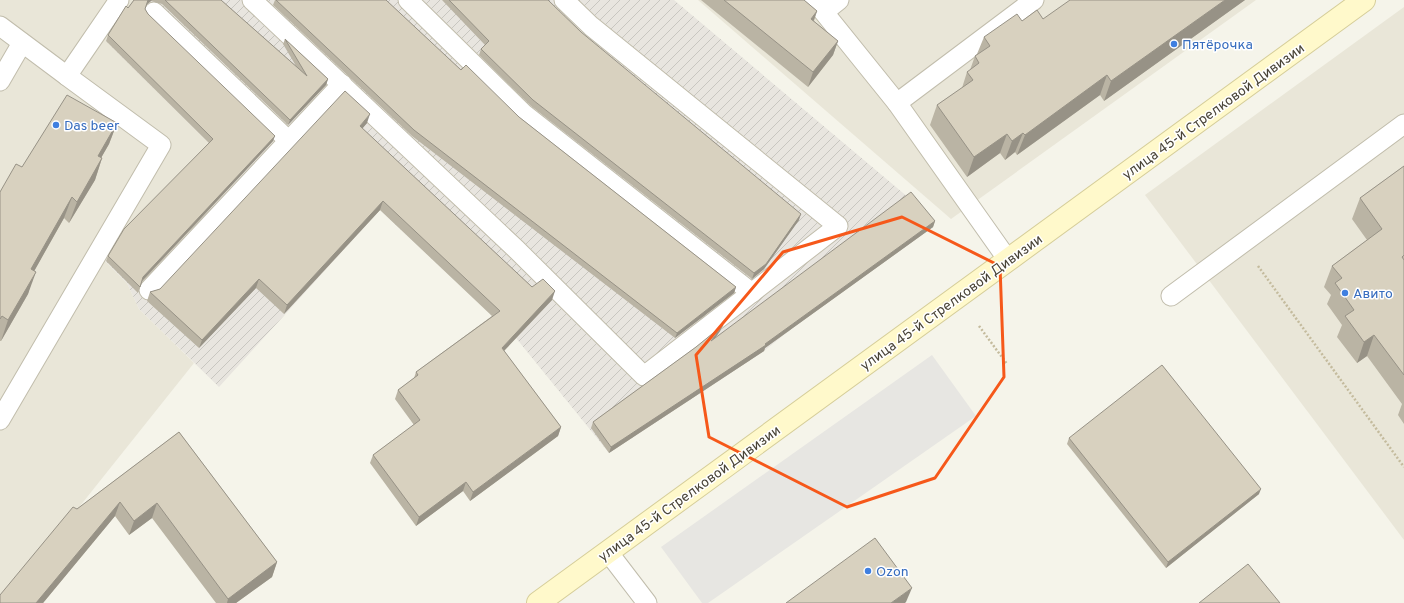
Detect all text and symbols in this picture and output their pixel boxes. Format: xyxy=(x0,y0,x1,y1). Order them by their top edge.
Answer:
place label: Пятёрочка xyxy=(1182,37,1253,54)
marker: Пятёрочка xyxy=(1169,39,1179,49)
street label: улица 45-й Стрелковой Дивизии xyxy=(1119,40,1308,184)
place label: Das beer xyxy=(64,118,120,135)
marker: Das beer xyxy=(51,120,61,130)
street label: улица 45-й Стрелковой Дивизии xyxy=(857,231,1046,375)
place label: Авито xyxy=(1353,286,1393,303)
marker: Авито xyxy=(1340,288,1350,298)
street label: улица 45-й Стрелковой Дивизии xyxy=(595,422,784,566)
place label: Ozon xyxy=(876,564,909,581)
marker: Ozon xyxy=(863,566,873,576)

